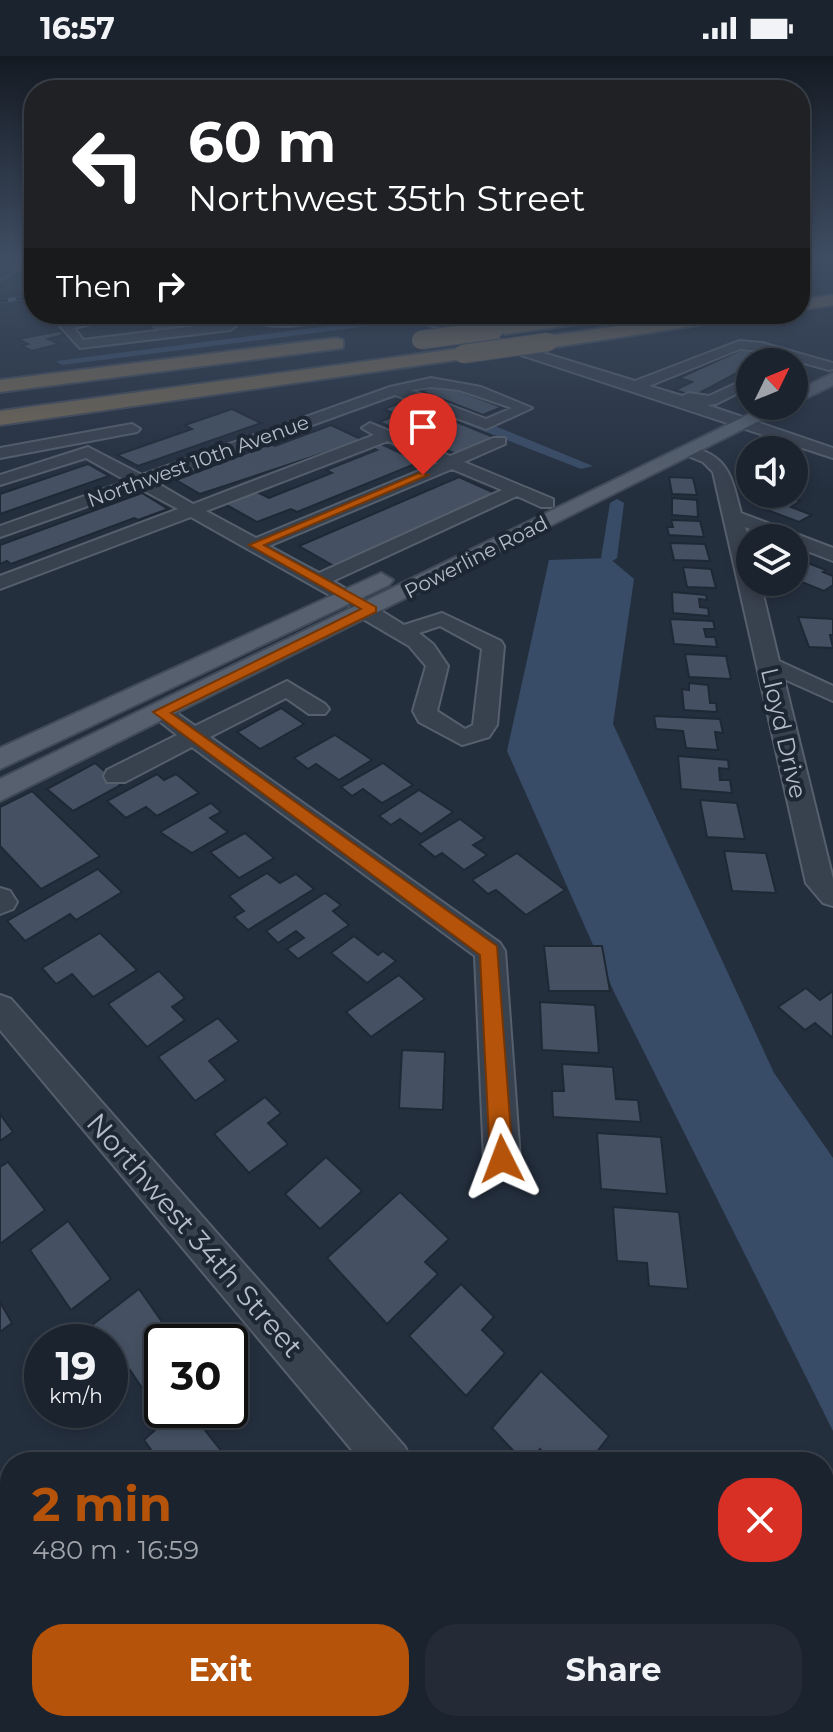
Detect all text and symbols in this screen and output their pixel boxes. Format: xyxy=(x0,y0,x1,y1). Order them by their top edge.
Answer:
text: 16:57 xyxy=(40,10,115,47)
text: 60 m xyxy=(188,108,336,176)
icon: left xyxy=(56,112,160,216)
text: Northwest 35th Street xyxy=(188,176,585,220)
icon: right xyxy=(148,264,192,308)
text: Then xyxy=(56,268,132,305)
north arrow xyxy=(736,348,808,420)
map controls xyxy=(736,348,808,596)
pin xyxy=(389,393,457,475)
icon: arrive xyxy=(401,405,445,449)
street label: Northwest 10th Avenue xyxy=(84,410,312,512)
button: sound xyxy=(736,436,808,508)
street label: Powerline Road xyxy=(400,511,552,603)
button: layers xyxy=(736,524,808,596)
street label: Lloyd Drive xyxy=(755,665,813,801)
street label: Northwest 34th Street xyxy=(80,1106,310,1364)
position arrow xyxy=(460,1117,544,1201)
speed limit sign: 30 xyxy=(144,1324,248,1428)
text: 19 xyxy=(55,1341,97,1390)
text: km/h xyxy=(49,1384,103,1408)
text: 2 min xyxy=(32,1475,172,1533)
button: close xyxy=(718,1478,802,1562)
text: 480 m · 16:59 xyxy=(32,1534,199,1566)
button: Exit xyxy=(32,1624,409,1716)
button: Share xyxy=(425,1624,802,1716)

